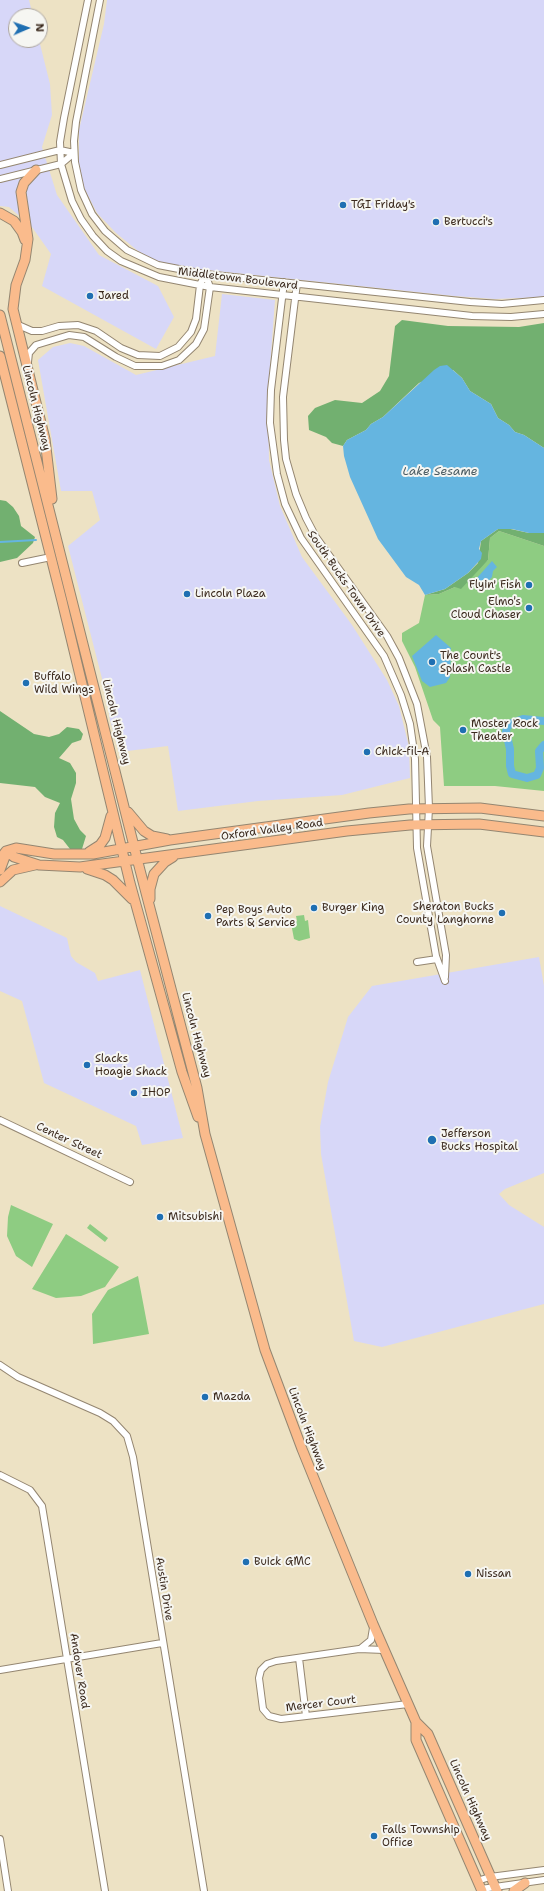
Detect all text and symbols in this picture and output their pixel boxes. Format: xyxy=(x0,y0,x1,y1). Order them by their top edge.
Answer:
north arrow xyxy=(8,8,48,48)
text: N xyxy=(32,23,47,32)
place label: TGI Friday's xyxy=(351,198,415,212)
marker: TGI Friday's xyxy=(338,200,348,210)
place label: Bertucci's xyxy=(444,215,493,229)
marker: Bertucci's xyxy=(431,217,441,227)
street label: Middletown Boulevard xyxy=(177,265,299,293)
place label: Jared xyxy=(98,289,129,303)
marker: Jared xyxy=(85,291,95,301)
street label: Lincoln Highway xyxy=(19,364,53,452)
water label: Lake Sesame xyxy=(402,465,478,479)
street label: South Bucks Town Drive xyxy=(304,528,388,640)
place label: Flyin' Fish xyxy=(469,578,521,592)
marker: Flyin' Fish xyxy=(524,580,534,590)
place label: Lincoln Plaza xyxy=(195,587,266,601)
marker: Lincoln Plaza xyxy=(182,589,192,599)
place label: Elmo's Cloud Chaser xyxy=(451,595,521,621)
marker: Elmo's Cloud Chaser xyxy=(524,603,534,613)
place label: The Count's Splash Castle xyxy=(440,649,511,675)
marker: The Count's Splash Castle xyxy=(427,657,437,667)
place label: Buffalo Wild Wings xyxy=(34,670,94,696)
marker: Buffalo Wild Wings xyxy=(21,678,31,688)
street label: Lincoln Highway xyxy=(99,678,133,766)
place label: Moster Rock Theater xyxy=(471,717,538,743)
marker: Moster Rock Theater xyxy=(458,725,468,735)
place label: Chick-fil-A xyxy=(375,745,429,759)
marker: Chick-fil-A xyxy=(362,747,372,757)
street label: Oxford Valley Road xyxy=(220,816,324,844)
place label: Sheraton Bucks County Langhorne xyxy=(396,900,494,926)
place label: Burger King xyxy=(322,901,384,915)
place label: Pep Boys Auto Parts & Service xyxy=(216,903,295,929)
marker: Burger King xyxy=(309,903,319,913)
marker: Sheraton Bucks County Langhorne xyxy=(497,908,507,918)
marker: Pep Boys Auto Parts & Service xyxy=(203,911,213,921)
street label: Lincoln Highway xyxy=(178,991,214,1079)
place label: Slacks Hoagie Shack xyxy=(95,1052,167,1078)
marker: Slacks Hoagie Shack xyxy=(82,1060,92,1070)
place label: IHOP xyxy=(142,1086,170,1100)
marker: IHOP xyxy=(129,1088,139,1098)
street label: Center Street xyxy=(34,1120,104,1162)
place label: Jefferson Bucks Hospital xyxy=(441,1127,518,1153)
marker: Jefferson Bucks Hospital xyxy=(426,1134,438,1146)
place label: Mitsubishi xyxy=(168,1210,222,1224)
marker: Mitsubishi xyxy=(155,1212,165,1222)
street label: Lincoln Highway xyxy=(285,1386,329,1472)
place label: Mazda xyxy=(213,1390,250,1404)
marker: Mazda xyxy=(200,1392,210,1402)
place label: Buick GMC xyxy=(254,1555,311,1569)
street label: Austin Drive xyxy=(152,1556,176,1622)
marker: Buick GMC xyxy=(241,1557,251,1567)
place label: Nissan xyxy=(476,1567,511,1581)
marker: Nissan xyxy=(463,1569,473,1579)
street label: Andover Road xyxy=(67,1632,91,1710)
street label: Mercer Court xyxy=(285,1693,357,1715)
street label: Lincoln Highway xyxy=(446,1757,494,1843)
place label: Falls Township Office xyxy=(382,1823,460,1849)
marker: Falls Township Office xyxy=(369,1831,379,1841)

